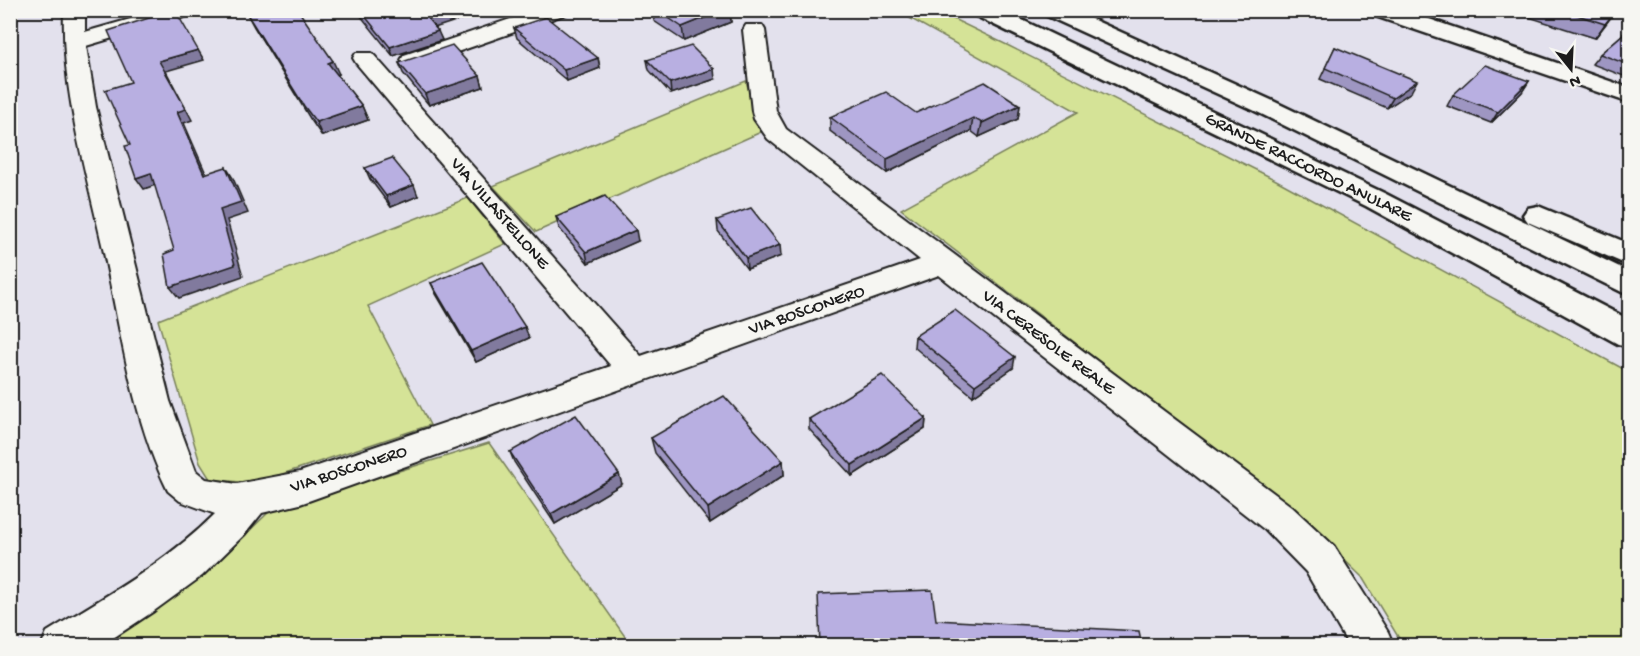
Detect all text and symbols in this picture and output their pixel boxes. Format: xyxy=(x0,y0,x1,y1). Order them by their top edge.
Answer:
north arrow xyxy=(1541,39,1601,99)
text: N xyxy=(1566,69,1582,91)
street label: GRANDE RACCORDO ANULARE xyxy=(1201,109,1416,228)
street label: VIA VILLASTELLONE xyxy=(444,153,554,275)
street label: VIA BOSCONERO xyxy=(745,281,868,341)
street label: VIA CERESOLE REALE xyxy=(977,286,1119,400)
street label: VIA BOSCONERO xyxy=(287,441,410,499)

